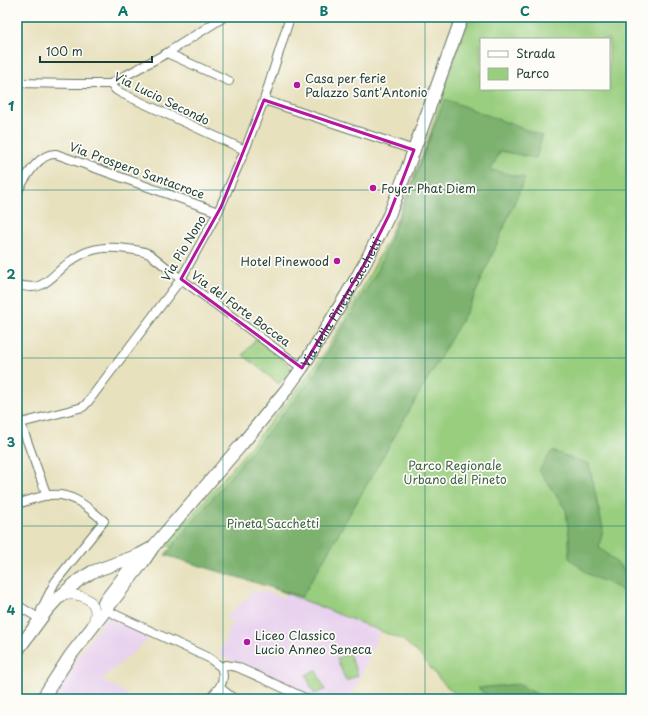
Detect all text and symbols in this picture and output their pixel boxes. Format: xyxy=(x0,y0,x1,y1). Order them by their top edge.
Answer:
text: A xyxy=(118,1,128,20)
text: B xyxy=(320,1,329,20)
text: C xyxy=(520,1,530,20)
scale bar xyxy=(40,38,152,64)
legend xyxy=(480,38,610,90)
text: 100 m xyxy=(46,42,83,60)
text: Strada xyxy=(516,44,556,62)
text: Parco xyxy=(516,64,550,82)
street label: Via Lucio Secondo xyxy=(111,67,213,129)
place label: Casa per ferie Palazzo Sant'Antonio xyxy=(305,69,428,101)
marker: Casa per ferie Palazzo Sant'Antonio xyxy=(292,80,302,90)
text: 1 xyxy=(8,96,14,115)
street label: Via Prospero Santacroce xyxy=(67,137,207,203)
place label: Foyer Phat Diem xyxy=(381,179,476,197)
marker: Foyer Phat Diem xyxy=(368,183,378,193)
street label: Via Pio Nono xyxy=(156,211,210,284)
street label: Via della Pineta Sacchetti xyxy=(296,234,386,370)
place label: Hotel Pinewood xyxy=(241,252,329,270)
marker: Hotel Pinewood xyxy=(332,256,342,266)
text: 2 xyxy=(6,264,16,283)
street label: Via del Forte Boccea xyxy=(188,266,295,351)
text: 3 xyxy=(7,432,16,451)
park label: Parco Regionale Urbano del Pineto xyxy=(403,456,507,488)
park label: Pineta Sacchetti xyxy=(227,514,319,532)
text: 4 xyxy=(7,600,16,619)
place label: Liceo Classico Lucio Anneo Seneca xyxy=(255,626,372,658)
marker: Liceo Classico Lucio Anneo Seneca xyxy=(242,637,252,647)

